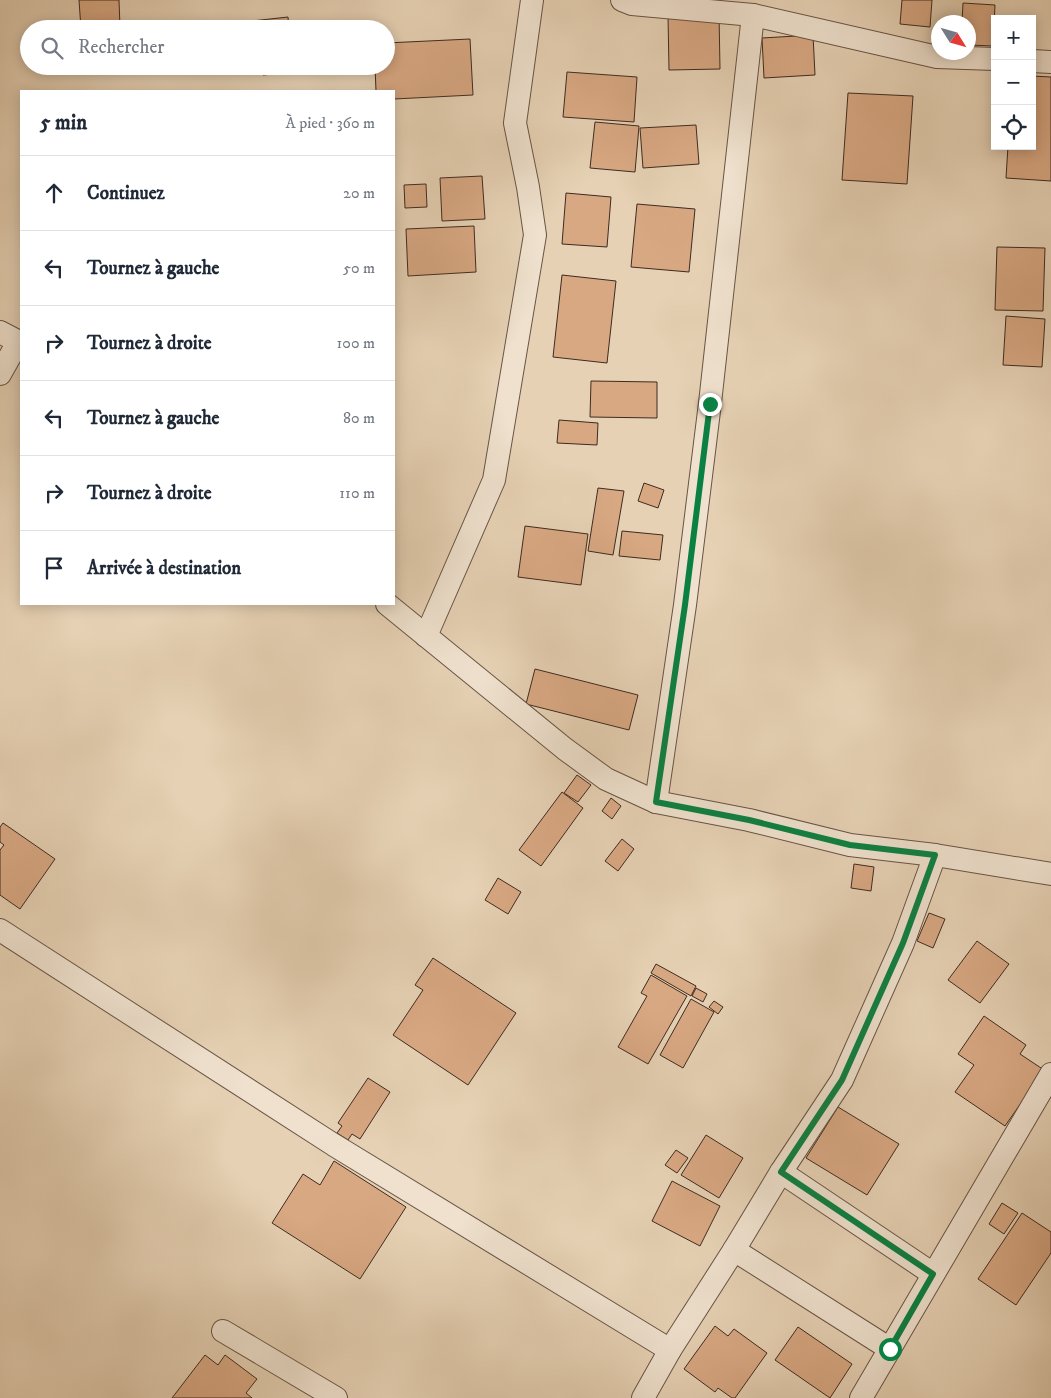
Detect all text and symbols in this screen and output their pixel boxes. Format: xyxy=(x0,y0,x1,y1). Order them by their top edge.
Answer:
north arrow xyxy=(931,15,976,60)
map controls xyxy=(991,15,1036,150)
button: + xyxy=(991,15,1036,60)
search box xyxy=(20,20,395,75)
icon: search xyxy=(38,34,66,62)
text: Rechercher xyxy=(78,36,164,59)
button: − xyxy=(991,60,1036,105)
button: locate xyxy=(991,105,1036,150)
text: 5 min xyxy=(40,110,87,136)
text: À pied · 360 m xyxy=(286,113,375,133)
icon: ahead xyxy=(40,179,68,207)
text: Continuez xyxy=(87,182,165,205)
text: 20 m xyxy=(343,183,375,203)
icon: left xyxy=(40,254,68,282)
text: Tournez à gauche xyxy=(87,257,219,280)
text: 50 m xyxy=(343,258,375,278)
icon: right xyxy=(40,329,68,357)
text: Tournez à droite xyxy=(87,332,212,355)
text: 100 m xyxy=(337,333,375,353)
route end xyxy=(699,393,722,416)
icon: left xyxy=(40,404,68,432)
text: Tournez à gauche xyxy=(87,407,219,430)
text: 80 m xyxy=(343,408,375,428)
icon: right xyxy=(40,479,68,507)
text: Tournez à droite xyxy=(87,482,212,505)
text: 110 m xyxy=(339,483,375,503)
icon: arrive xyxy=(40,554,68,582)
text: Arrivée à destination xyxy=(87,557,241,580)
route start xyxy=(879,1338,902,1361)

